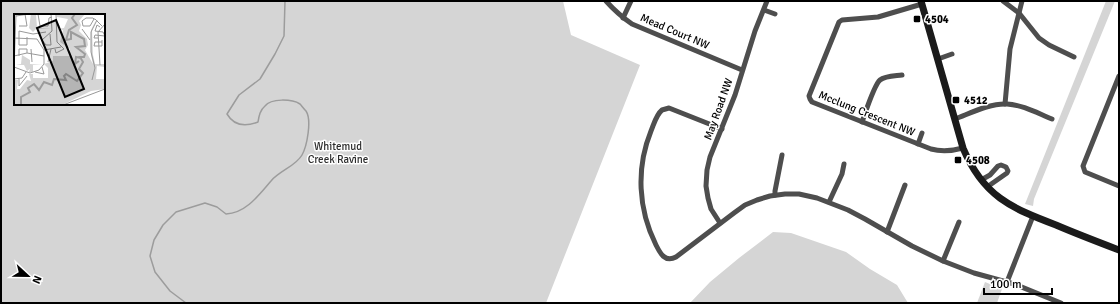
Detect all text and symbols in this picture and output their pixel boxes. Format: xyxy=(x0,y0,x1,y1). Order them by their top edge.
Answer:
street label: Mead Court NW xyxy=(638,11,712,52)
place label: 4504 xyxy=(925,13,949,26)
inset map xyxy=(14,14,105,105)
marker: 4504 xyxy=(912,14,922,24)
street label: May Road NW xyxy=(701,76,736,142)
street label: Mcclung Crescent NW xyxy=(817,88,918,139)
place label: 4512 xyxy=(964,94,988,107)
marker: 4512 xyxy=(951,95,961,105)
park label: Whitemud Creek Ravine xyxy=(308,140,368,166)
place label: 4508 xyxy=(966,154,990,167)
marker: 4508 xyxy=(953,155,963,165)
north arrow xyxy=(8,256,48,296)
scale bar xyxy=(984,270,1052,296)
text: N xyxy=(29,274,44,286)
text: 100 m xyxy=(990,277,1022,292)

